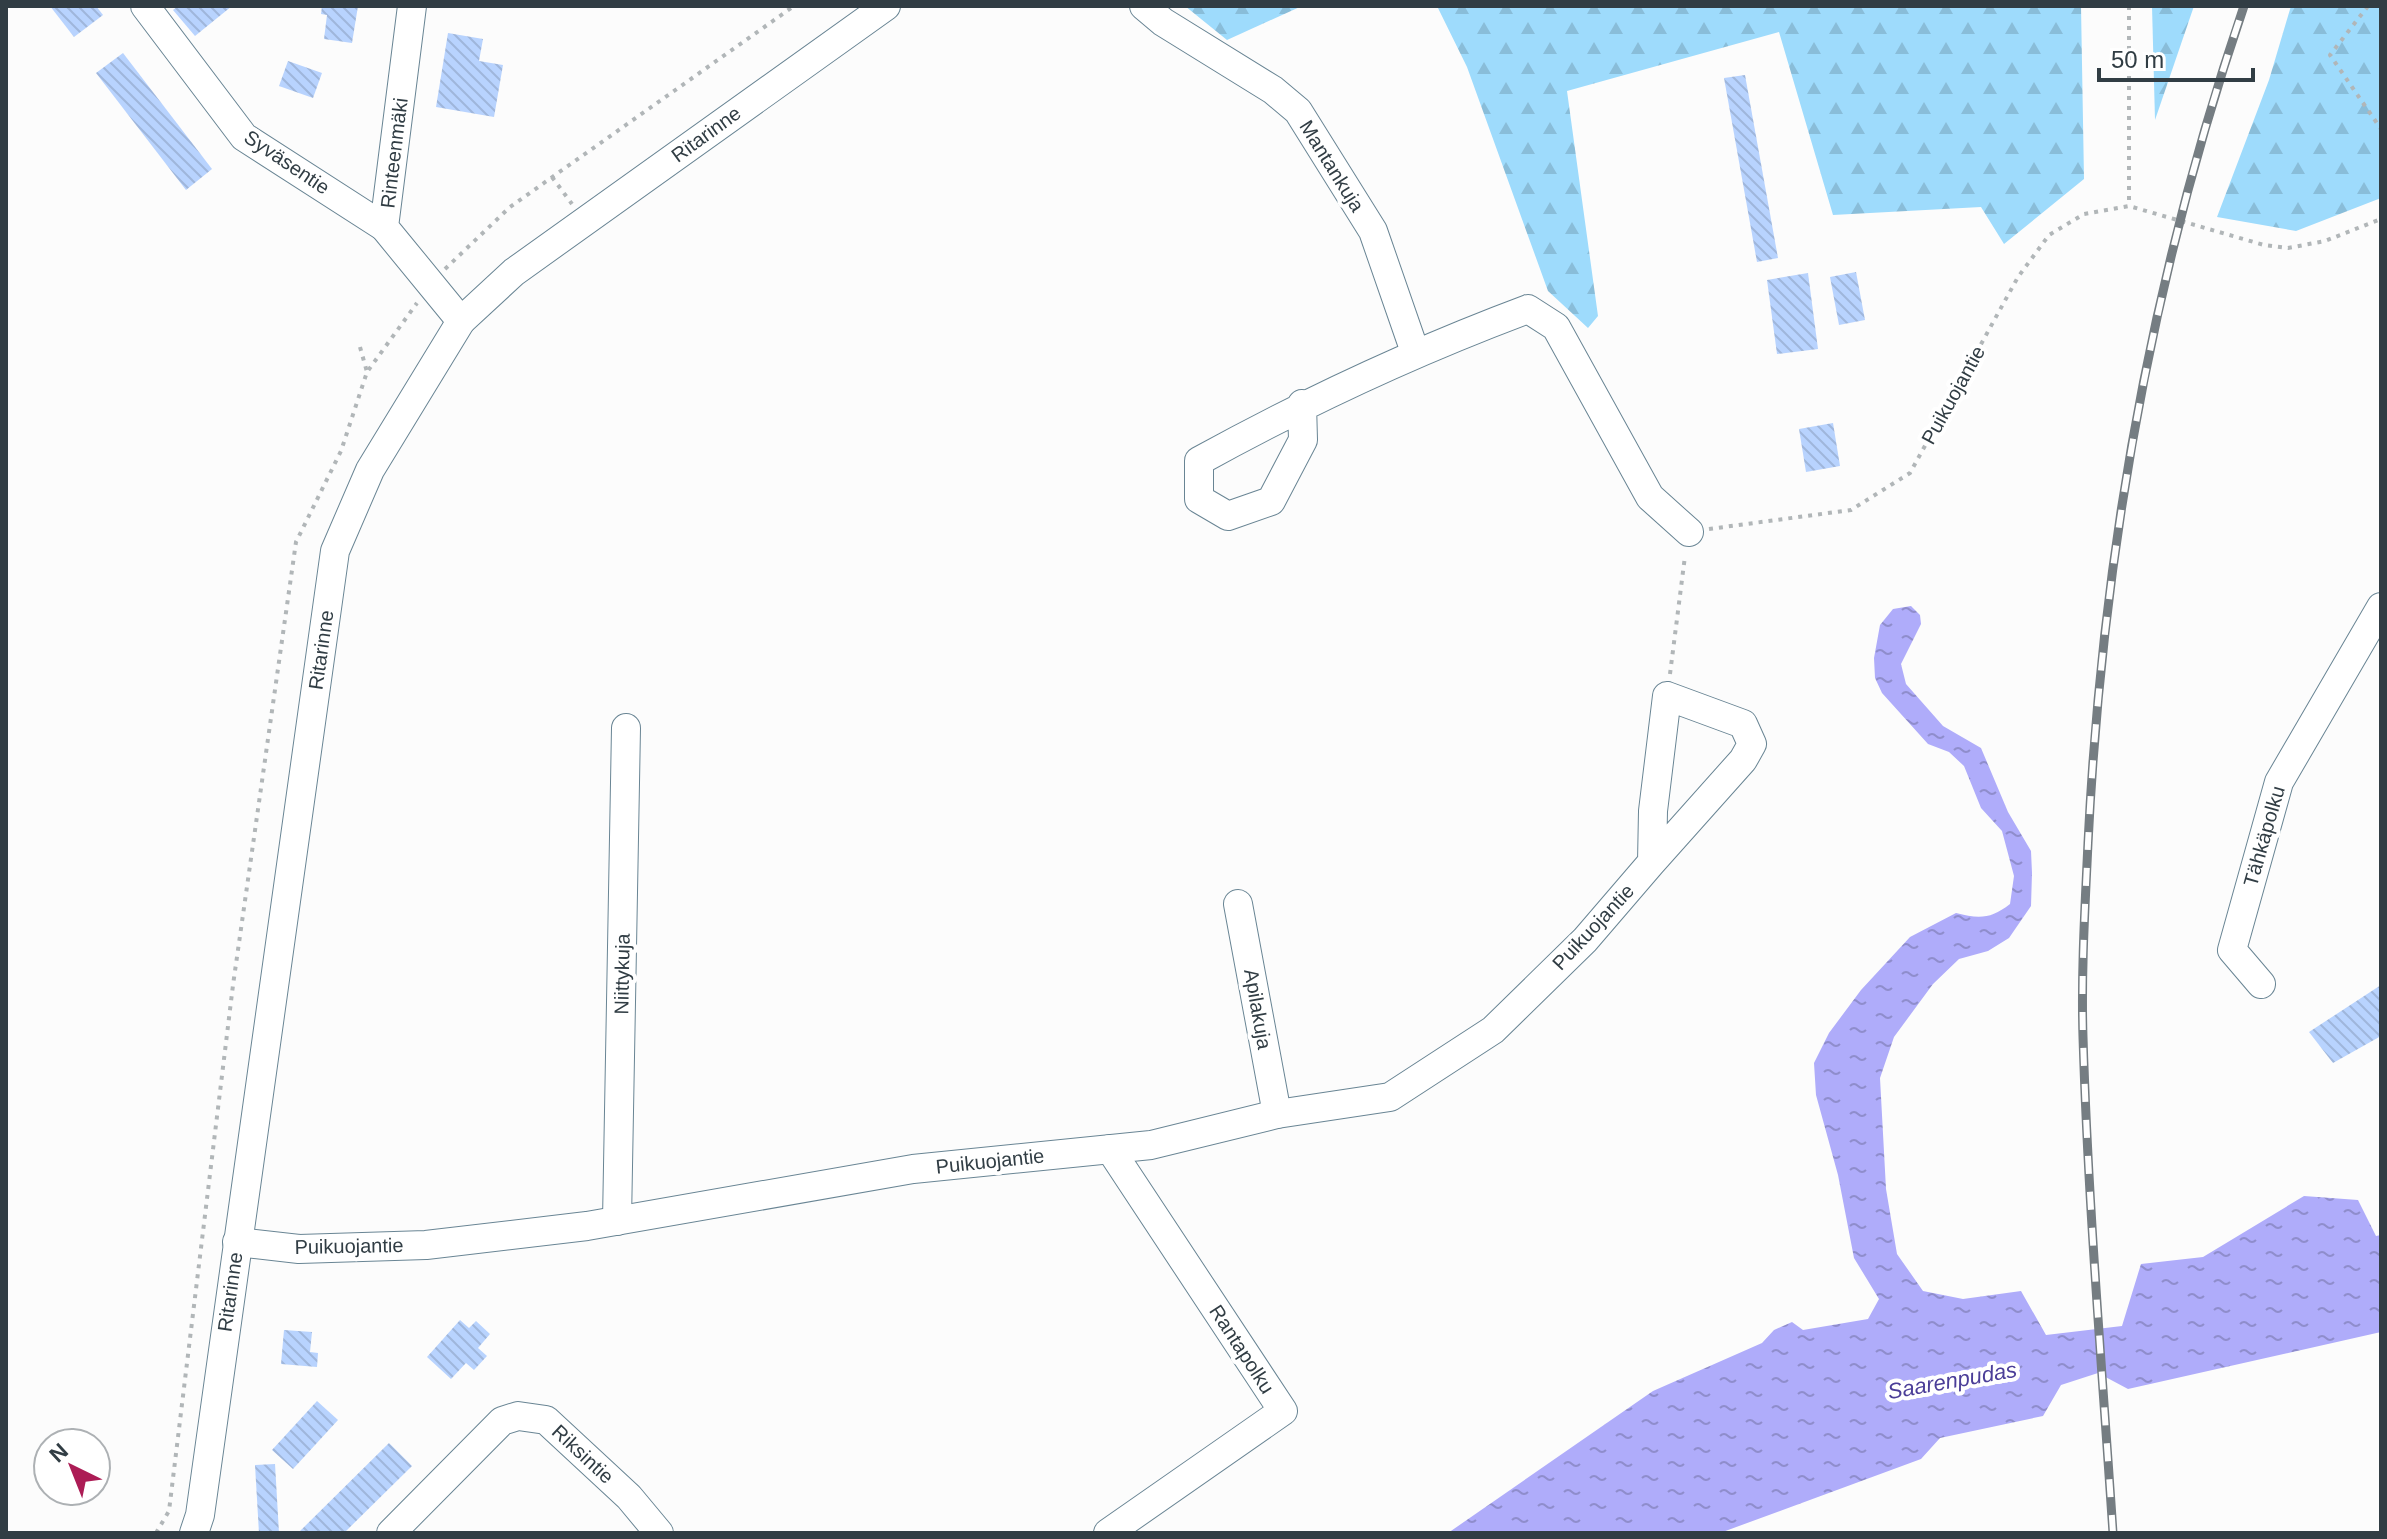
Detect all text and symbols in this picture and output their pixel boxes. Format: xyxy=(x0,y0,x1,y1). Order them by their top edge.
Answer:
scale bar xyxy=(2099,32,2253,82)
text: 50 m xyxy=(2111,46,2164,73)
street label: Rinteenmäki xyxy=(376,96,412,210)
street label: Ritarinne xyxy=(667,102,745,166)
street label: Mantankuja xyxy=(1295,116,1369,216)
street label: Syväsentie xyxy=(240,126,334,198)
street label: Puikuojantie xyxy=(1917,342,1989,448)
street label: Ritarinne xyxy=(305,609,337,691)
street label: Tähkäpolku xyxy=(2239,783,2289,889)
street label: Puikuojantie xyxy=(1548,880,1638,974)
street label: Niittykuja xyxy=(610,932,634,1015)
street label: Apilakuja xyxy=(1240,967,1276,1052)
street label: Puikuojantie xyxy=(935,1144,1045,1178)
street label: Puikuojantie xyxy=(294,1234,404,1258)
street label: Ritarinne xyxy=(214,1251,246,1333)
street label: Rantapolku xyxy=(1205,1301,1279,1397)
water label: Saarenpudas xyxy=(1885,1357,2019,1404)
street label: Riksintie xyxy=(548,1420,618,1488)
north arrow xyxy=(32,1427,112,1507)
text: N xyxy=(44,1438,73,1467)

